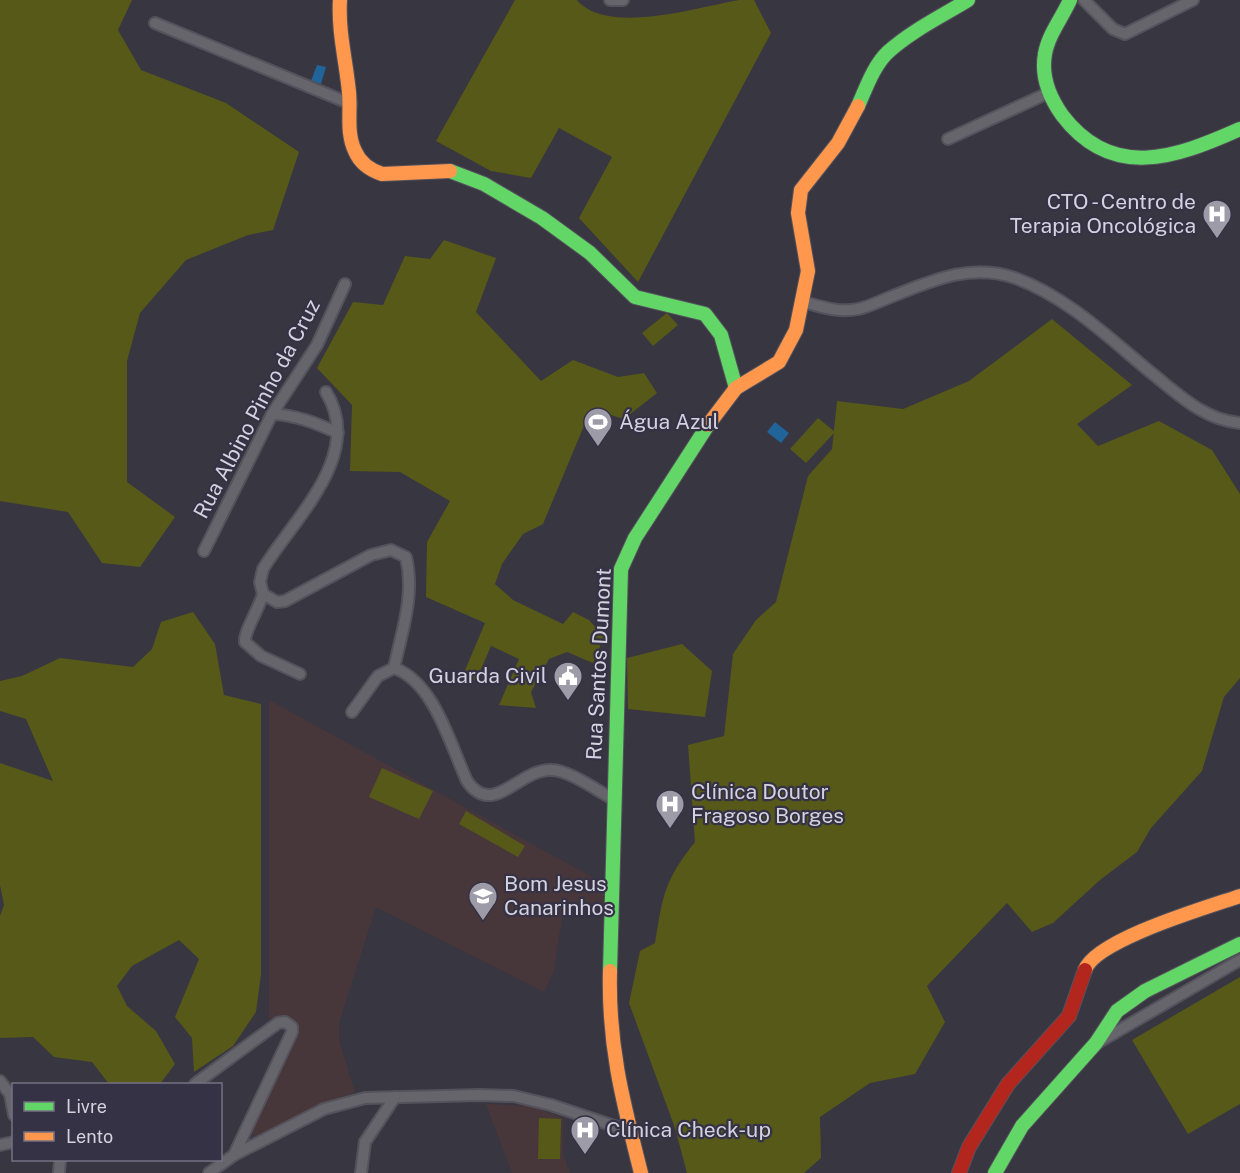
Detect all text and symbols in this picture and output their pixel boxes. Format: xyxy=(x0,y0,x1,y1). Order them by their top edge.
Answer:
place label: CTO - Centro de Terapia Oncológica xyxy=(1010,189,1196,238)
hospital icon: CTO - Centro de Terapia Oncológica xyxy=(1201,198,1233,240)
street label: Rua Albino Pinho da Cruz xyxy=(188,295,325,523)
sports icon: Água Azul xyxy=(582,406,614,448)
place label: Água Azul xyxy=(619,409,719,434)
street label: Rua Santos Dumont xyxy=(581,567,616,761)
public building icon: Guarda Civil xyxy=(552,660,584,702)
place label: Guarda Civil xyxy=(429,663,547,688)
place label: Clínica Doutor Fragoso Borges xyxy=(691,779,844,828)
hospital icon: Clínica Doutor Fragoso Borges xyxy=(654,788,686,830)
place label: Bom Jesus Canarinhos xyxy=(504,871,614,920)
school or university icon: Bom Jesus Canarinhos xyxy=(467,880,499,922)
legend xyxy=(12,1083,222,1161)
text: Livre xyxy=(66,1096,107,1117)
hospital icon: Clínica Check-up xyxy=(569,1114,601,1156)
place label: Clínica Check-up xyxy=(606,1117,771,1142)
text: Lento xyxy=(66,1126,113,1147)

